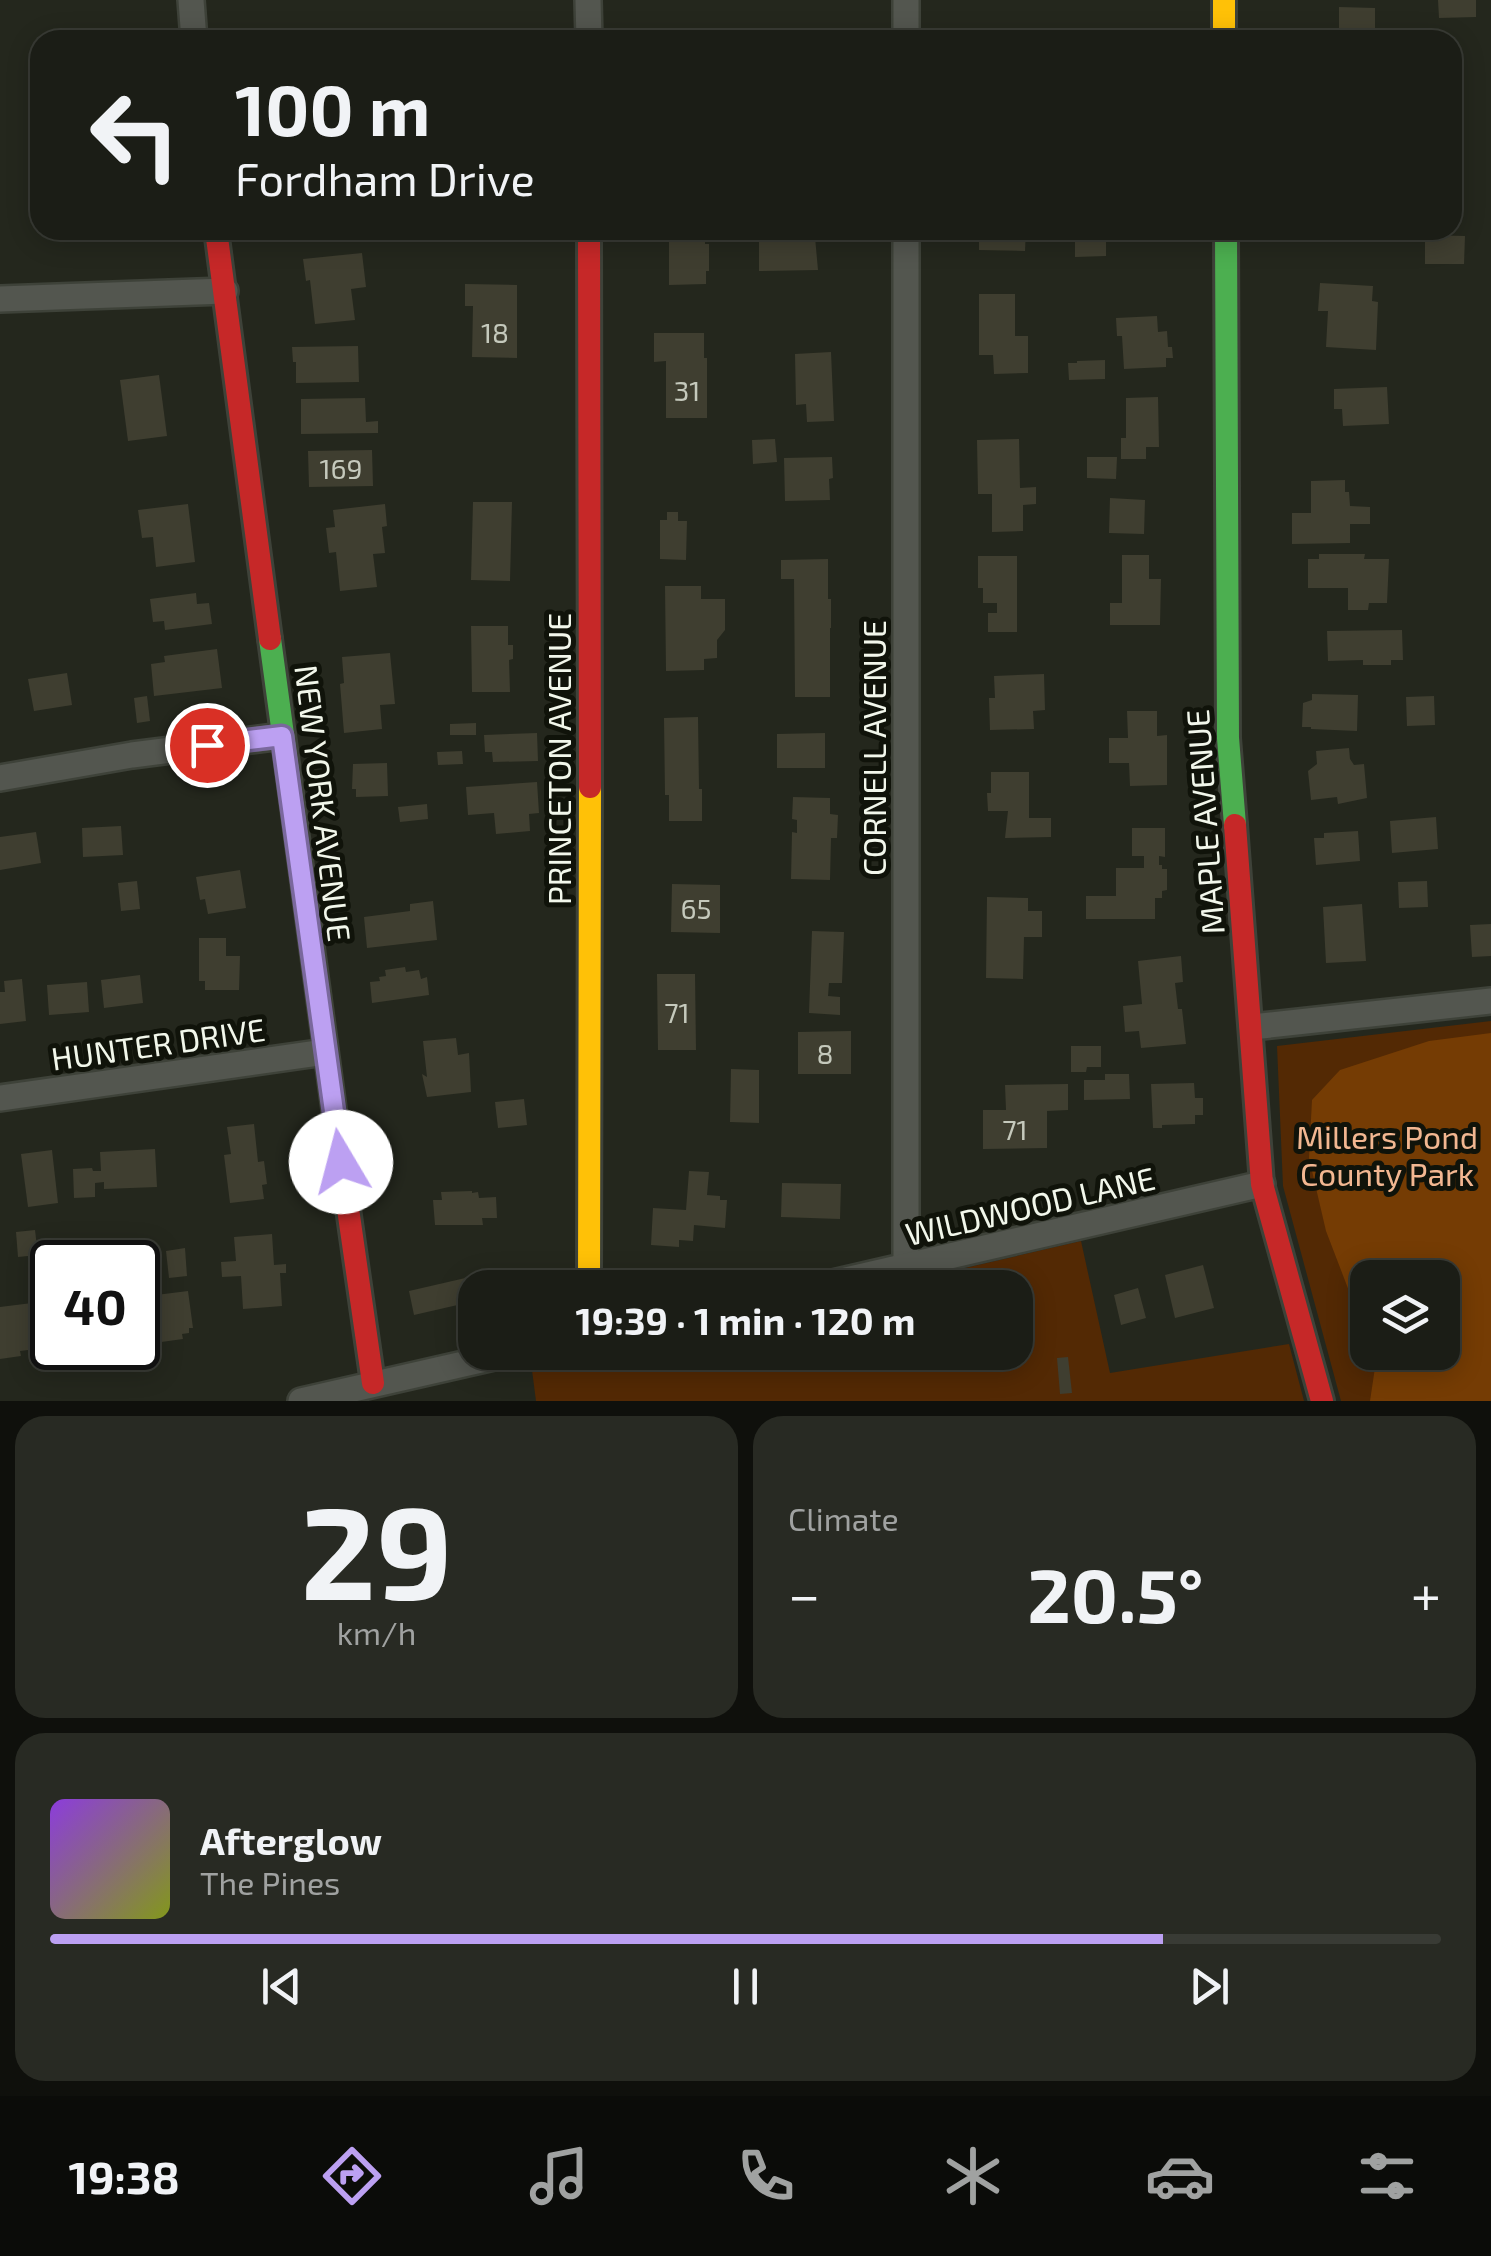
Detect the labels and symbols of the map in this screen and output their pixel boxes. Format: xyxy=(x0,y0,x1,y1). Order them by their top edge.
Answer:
house number: 18 xyxy=(481,315,509,349)
house number: 31 xyxy=(674,373,700,407)
house number: 169 xyxy=(319,451,363,485)
street label: PRINCETON AVENUE xyxy=(539,613,577,905)
street label: CORNELL AVENUE xyxy=(854,620,892,876)
street label: NEW YORK AVENUE xyxy=(288,662,360,944)
pin xyxy=(165,703,250,788)
street label: MAPLE AVENUE xyxy=(1177,708,1231,936)
house number: 65 xyxy=(680,891,712,925)
house number: 71 xyxy=(664,995,690,1029)
street label: HUNTER DRIVE xyxy=(49,1009,267,1077)
house number: 8 xyxy=(817,1036,834,1070)
position arrow xyxy=(289,1110,393,1214)
house number: 71 xyxy=(1002,1112,1028,1146)
park label: Millers Pond County Park xyxy=(1296,1117,1478,1192)
street label: WILDWOOD LANE xyxy=(902,1158,1158,1252)
speed limit sign: 40 xyxy=(30,1240,160,1370)

